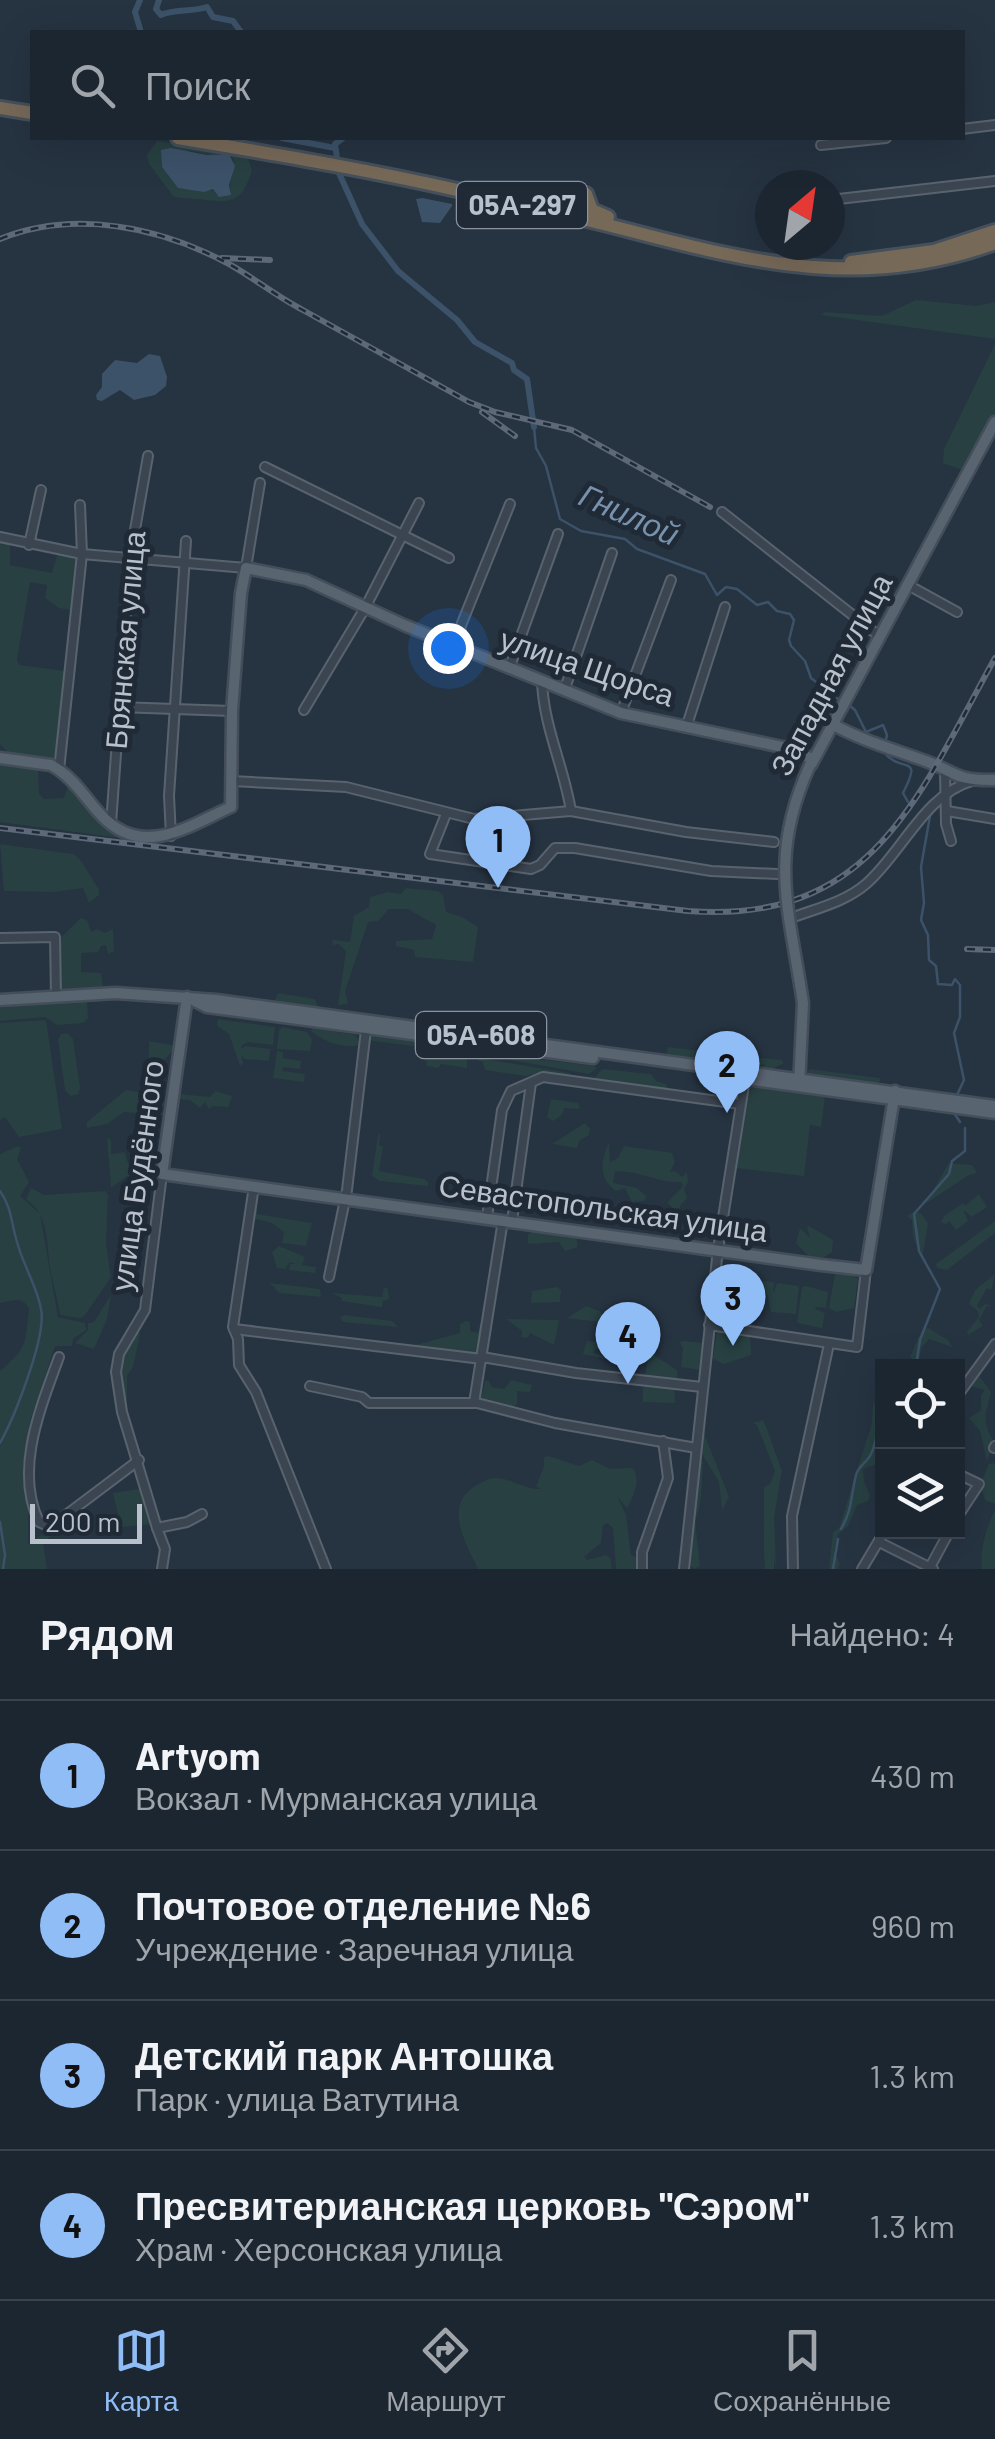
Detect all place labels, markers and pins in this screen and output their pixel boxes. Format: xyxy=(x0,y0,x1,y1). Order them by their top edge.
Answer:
pin: 1 xyxy=(466,806,530,888)
pin: 2 xyxy=(694,1030,760,1113)
pin: 3 xyxy=(700,1264,766,1346)
pin: 4 xyxy=(596,1302,660,1384)

